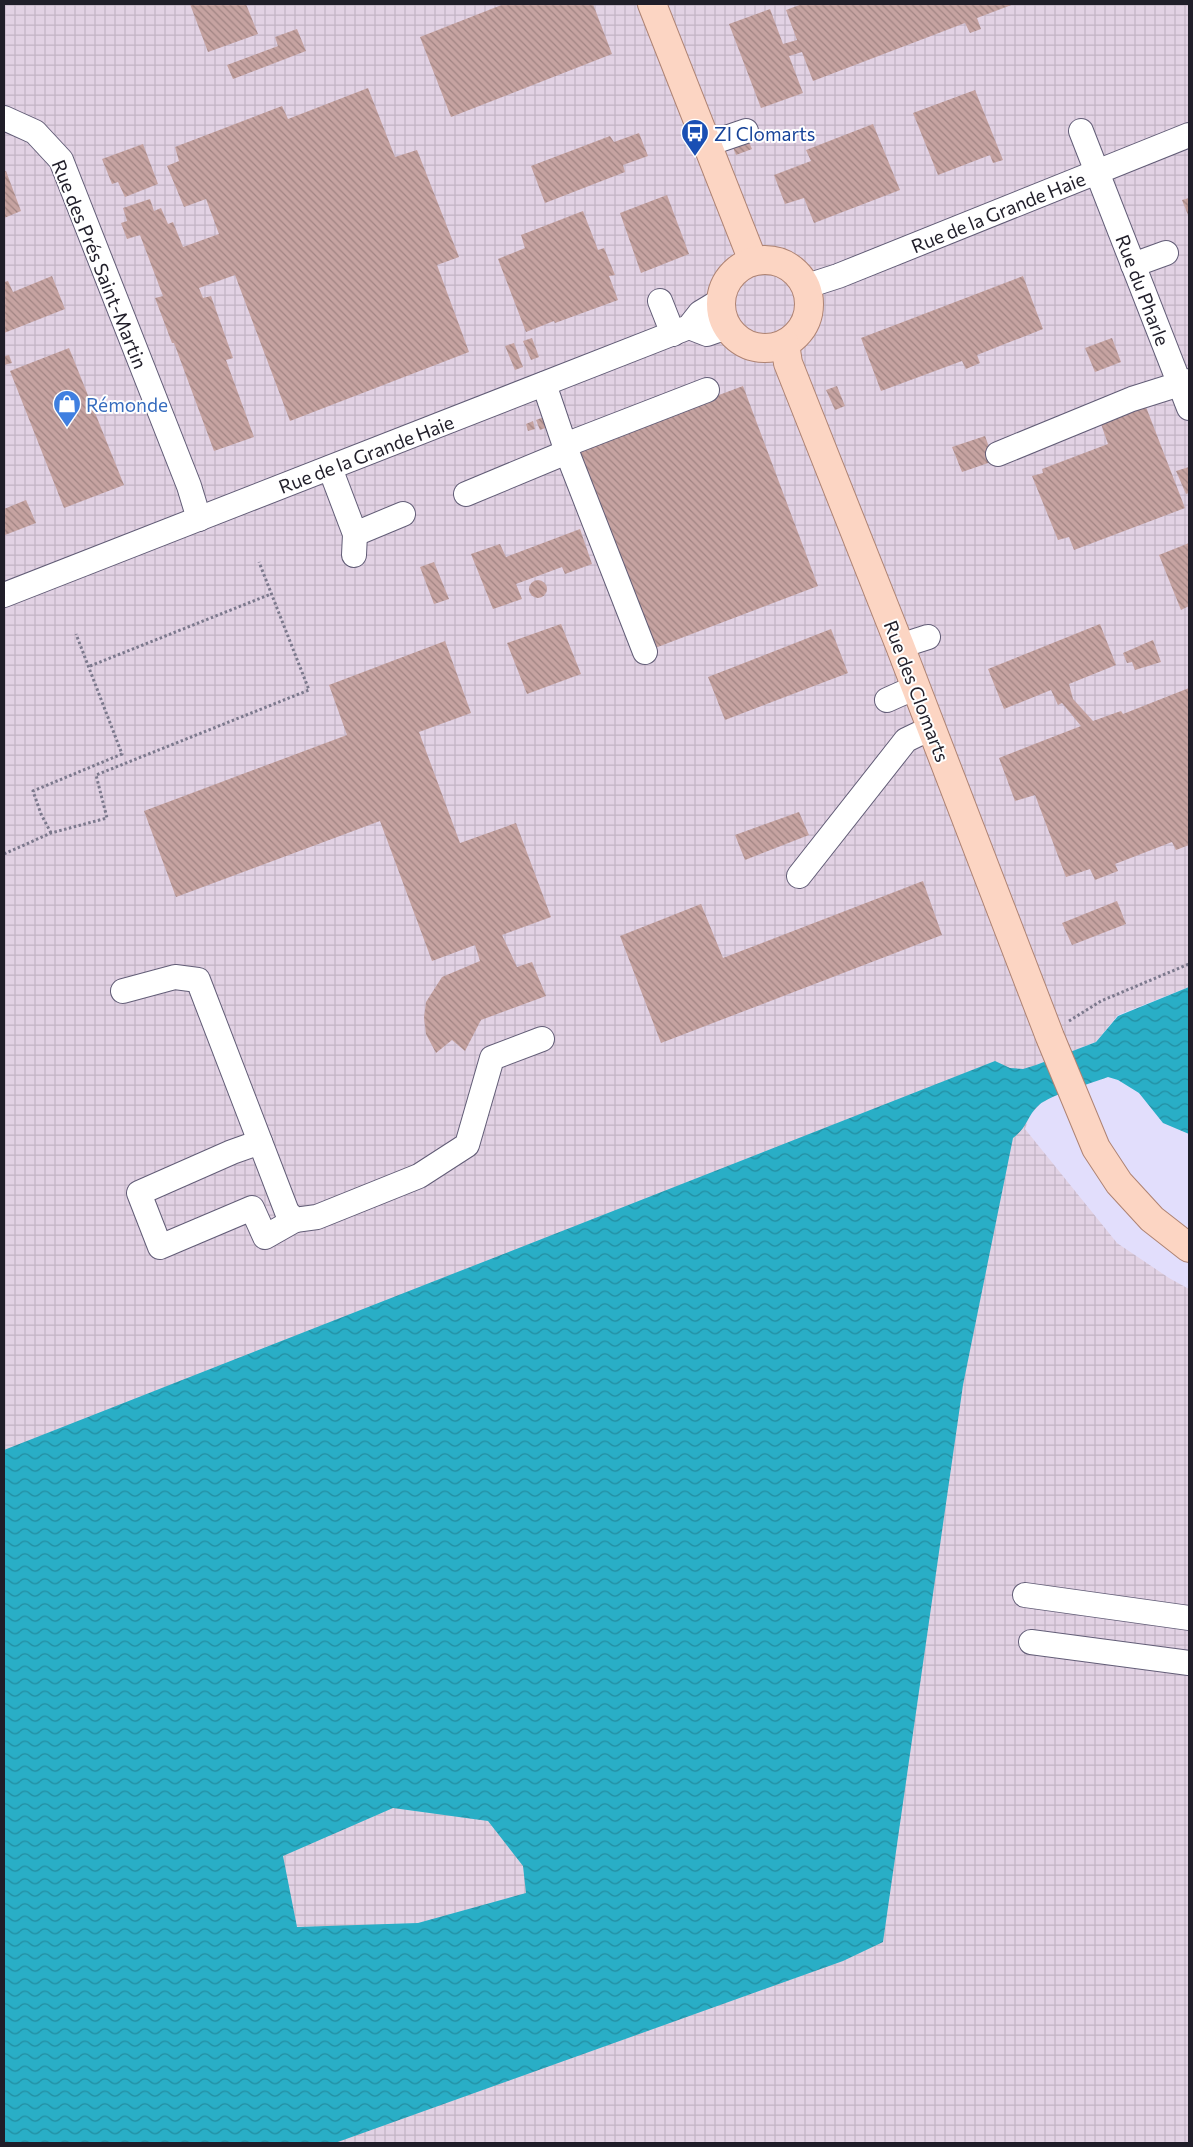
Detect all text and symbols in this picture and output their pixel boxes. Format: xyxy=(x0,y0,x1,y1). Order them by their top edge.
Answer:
bus stop icon: ZI Clomarts xyxy=(680,118,710,157)
place label: ZI Clomarts xyxy=(714,122,815,145)
street label: Rue des Prés Saint-Martin xyxy=(47,156,153,372)
street label: Rue de la Grande Haie xyxy=(908,167,1088,257)
street label: Rue du Pharle xyxy=(1111,231,1175,349)
shop icon: Rémonde xyxy=(52,389,82,428)
place label: Rémonde xyxy=(86,393,168,416)
street label: Rue de la Grande Haie xyxy=(275,410,457,498)
street label: Rue des Clomarts xyxy=(879,617,955,765)

